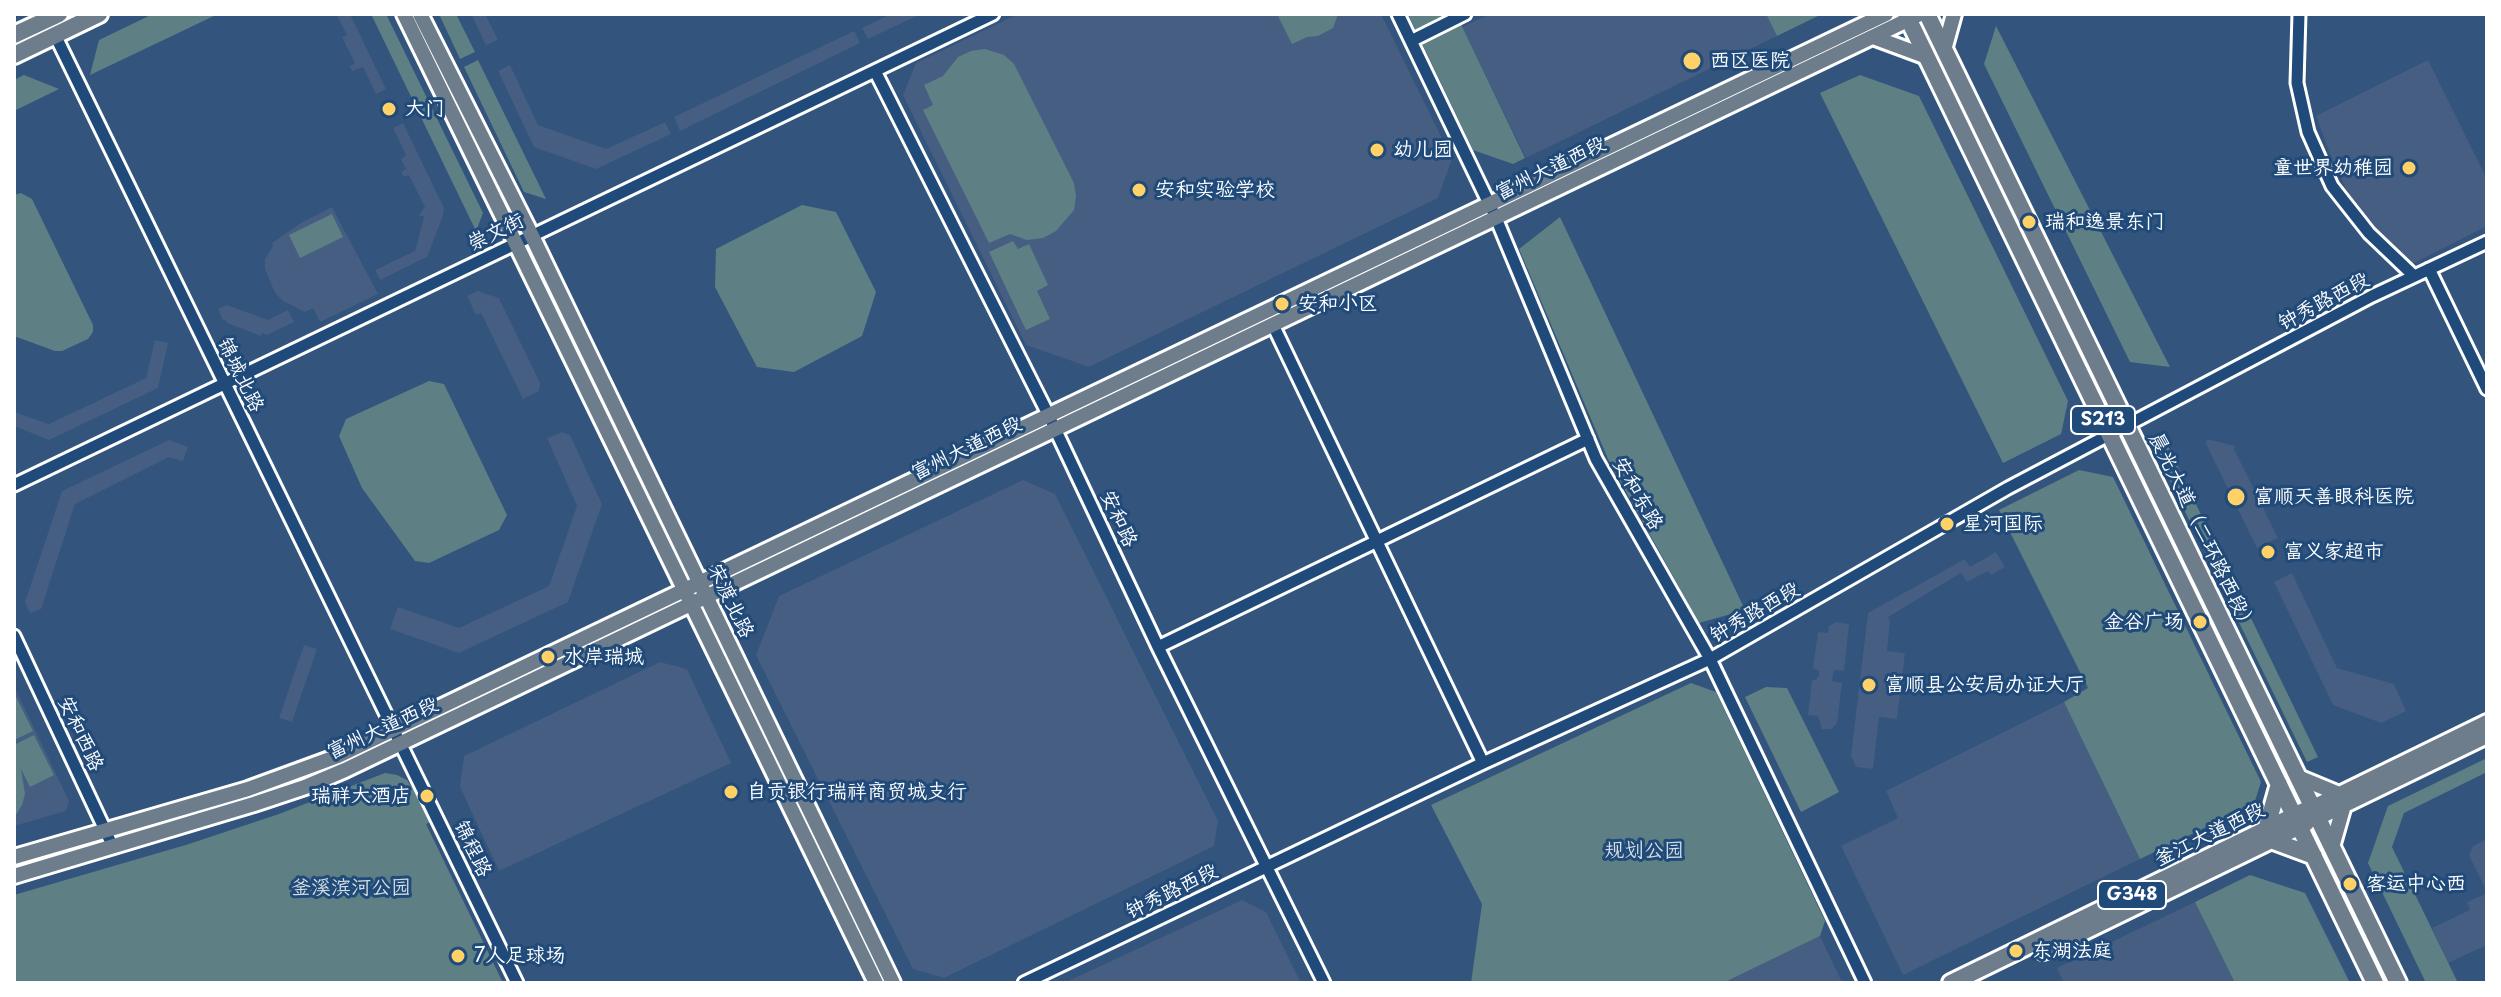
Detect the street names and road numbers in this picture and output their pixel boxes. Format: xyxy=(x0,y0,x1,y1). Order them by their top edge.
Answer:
street label: 富州大道西段 xyxy=(1492,132,1610,206)
street label: 崇文街 xyxy=(464,209,528,257)
street label: 钟秀路西段 xyxy=(2274,268,2374,336)
street label: 锦城北路 xyxy=(212,334,268,416)
road number: S213 xyxy=(2071,406,2135,434)
street label: 富州大道西段 xyxy=(908,412,1026,486)
street label: 晨光大道（二环路西段） xyxy=(2143,429,2261,637)
street label: 安和东路 xyxy=(1607,453,1667,535)
street label: 安和路 xyxy=(1094,487,1142,551)
street label: 宋渡北路 xyxy=(702,560,758,642)
street label: 钟秀路西段 xyxy=(1706,578,1804,648)
street label: 安和西路 xyxy=(52,693,108,775)
street label: 富州大道西段 xyxy=(324,693,442,765)
street label: 釜江大道西段 xyxy=(2151,798,2269,872)
street label: 锦程路 xyxy=(448,817,496,881)
street label: 钟秀路西段 xyxy=(1122,859,1222,925)
road number: G348 xyxy=(2098,881,2166,909)

